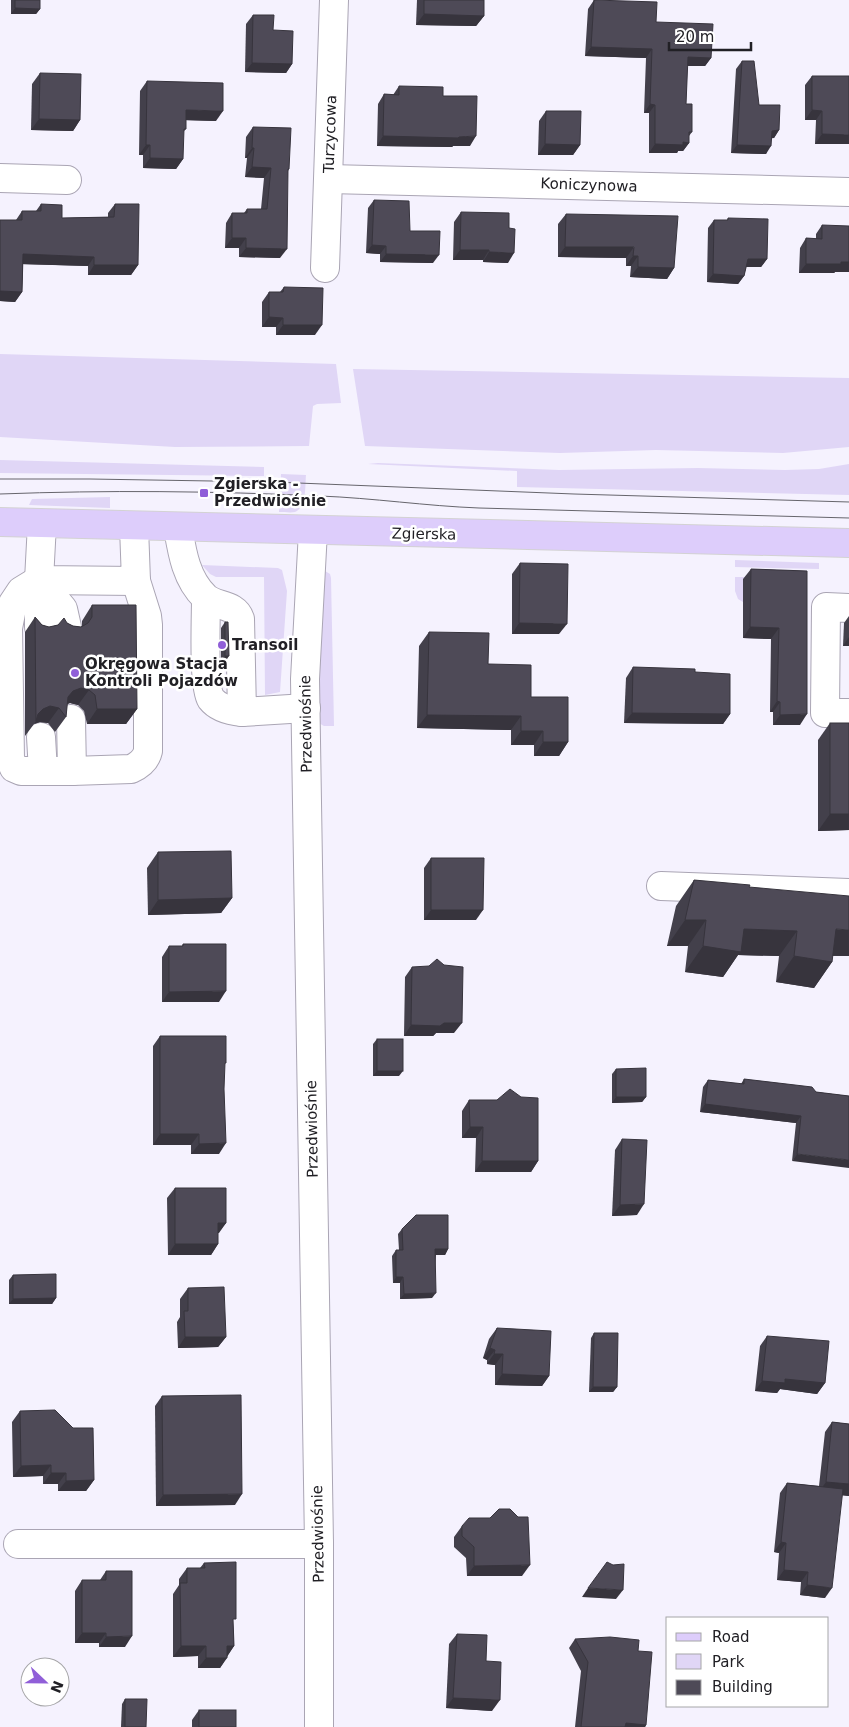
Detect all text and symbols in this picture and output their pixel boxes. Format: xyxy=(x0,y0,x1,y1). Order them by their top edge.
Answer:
scale bar xyxy=(669,20,752,52)
text: 20 m xyxy=(676,28,714,46)
street label: Turzycowa xyxy=(320,95,340,174)
street label: Koniczynowa xyxy=(540,174,638,196)
place label: Zgierska - Przedwiośnie xyxy=(214,475,326,510)
marker: Zgierska - Przedwiośnie xyxy=(198,487,210,499)
street label: Zgierska xyxy=(391,524,457,544)
place label: Transoil xyxy=(232,636,298,654)
marker: Transoil xyxy=(216,639,228,651)
place label: Okręgowa Stacja Kontroli Pojazdów xyxy=(85,655,238,690)
marker: Okręgowa Stacja Kontroli Pojazdów xyxy=(69,667,81,679)
street label: Przedwiośnie xyxy=(296,675,316,773)
street label: Przedwiośnie xyxy=(302,1080,322,1178)
street label: Przedwiośnie xyxy=(308,1485,328,1583)
legend xyxy=(666,1617,829,1707)
text: Road xyxy=(712,1628,750,1646)
text: Park xyxy=(712,1653,745,1671)
north arrow xyxy=(20,1657,70,1707)
text: N xyxy=(47,1678,67,1695)
text: Building xyxy=(712,1678,773,1696)

